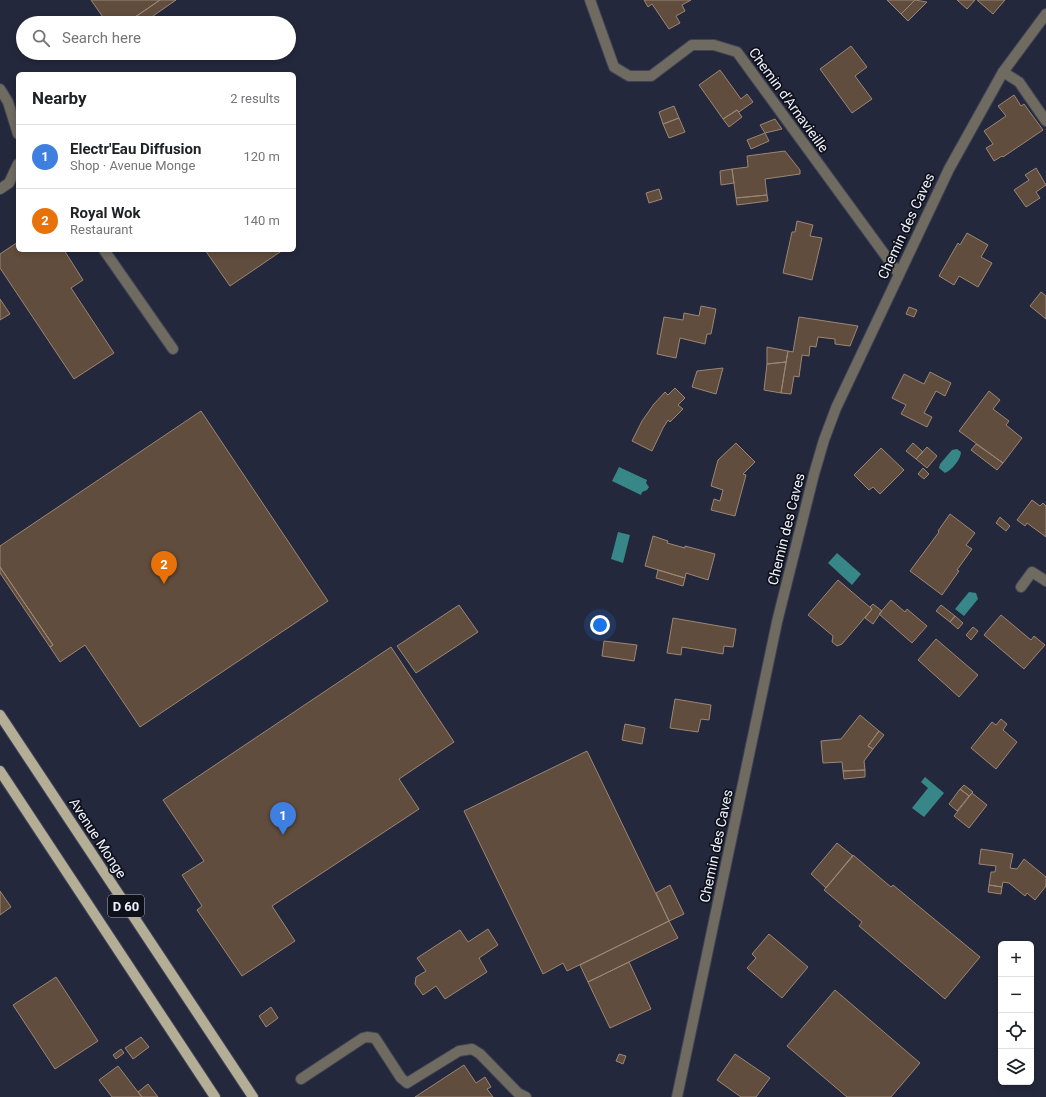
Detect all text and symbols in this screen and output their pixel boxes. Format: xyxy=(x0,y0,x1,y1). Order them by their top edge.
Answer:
search box xyxy=(16,16,296,60)
icon: search xyxy=(30,27,52,49)
text: Search here xyxy=(62,29,141,47)
street label: Chemin d'Arnavieille xyxy=(746,45,832,155)
text: Nearby xyxy=(32,88,87,108)
text: 2 results xyxy=(230,91,280,106)
text: Electr'Eau Diffusion xyxy=(70,140,201,158)
text: 1 xyxy=(41,149,49,164)
text: 120 m xyxy=(243,149,280,164)
text: Shop · Avenue Monge xyxy=(70,158,195,173)
street label: Chemin des Caves xyxy=(874,170,938,282)
text: Royal Wok xyxy=(70,204,141,222)
text: 2 xyxy=(41,213,49,228)
text: 140 m xyxy=(243,213,280,228)
text: Restaurant xyxy=(70,222,133,237)
street label: Chemin des Caves xyxy=(764,471,808,587)
pin: 2 xyxy=(151,551,177,584)
your location xyxy=(590,615,610,635)
street label: Chemin des Caves xyxy=(696,788,736,904)
street label: Avenue Monge xyxy=(66,795,130,881)
pin: 1 xyxy=(270,802,296,835)
road number: D 60 xyxy=(108,895,144,917)
map controls xyxy=(998,941,1034,1085)
button: + xyxy=(998,941,1034,977)
button: − xyxy=(998,977,1034,1013)
button: locate xyxy=(998,1013,1034,1049)
button: layers xyxy=(998,1049,1034,1085)

